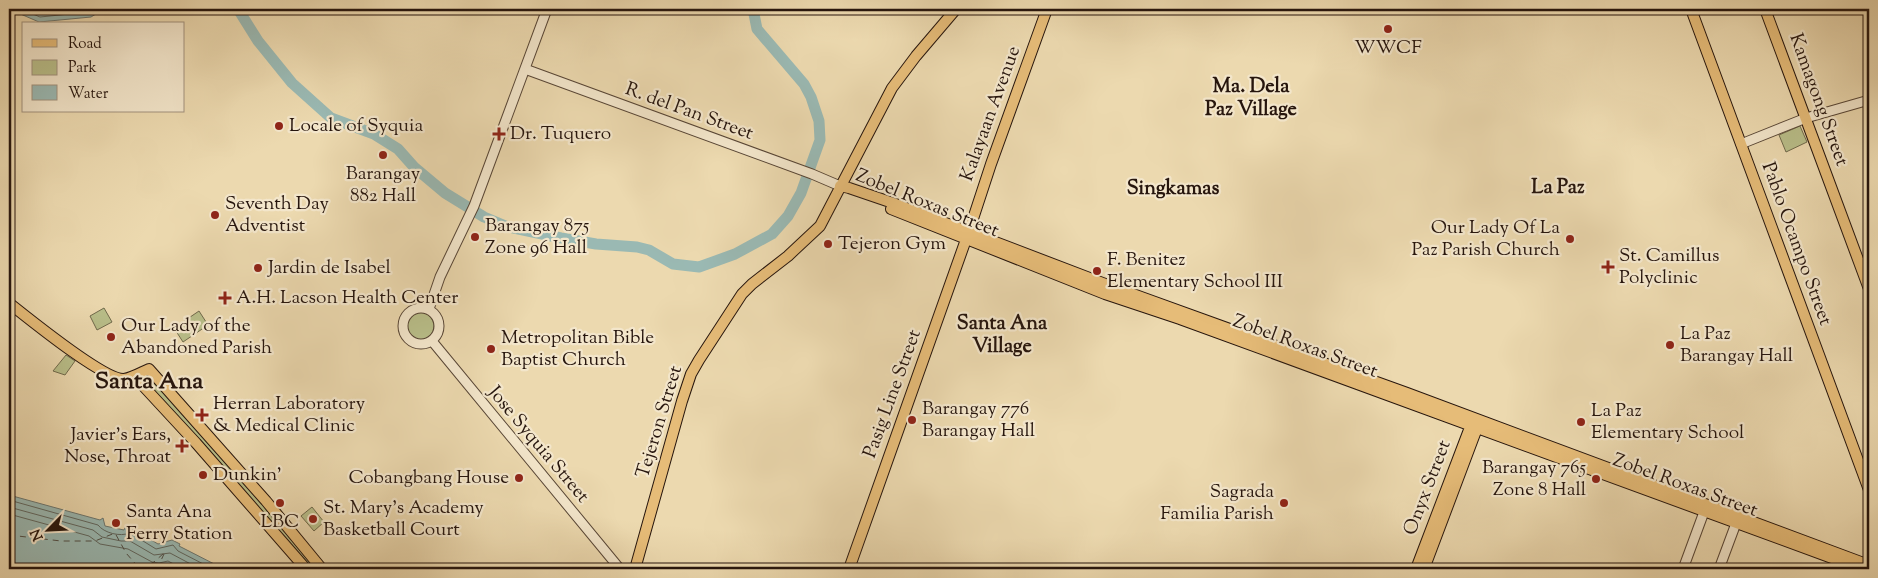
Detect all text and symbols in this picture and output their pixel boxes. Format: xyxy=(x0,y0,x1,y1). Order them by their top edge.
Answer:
legend xyxy=(22,22,185,112)
marker: WWCF xyxy=(1382,23,1394,35)
street label: Kamagong Street xyxy=(1781,30,1855,171)
text: Road xyxy=(68,34,102,55)
place label: WWCF xyxy=(1354,35,1422,62)
street label: Kalayaan Avenue xyxy=(954,43,1028,185)
text: Park xyxy=(68,58,97,79)
district label: Ma. Dela Paz Village xyxy=(1205,73,1297,125)
street label: R. del Pan Street xyxy=(621,76,757,148)
text: Water xyxy=(68,84,109,105)
place label: Locale of Syquia xyxy=(289,113,423,140)
marker: Locale of Syquia xyxy=(273,120,285,132)
place label: Dr. Tuquero xyxy=(510,121,611,148)
marker: Dr. Tuquero xyxy=(492,127,506,141)
marker: Barangay 882 Hall xyxy=(377,149,389,161)
street label: Pablo Ocampo Street xyxy=(1754,159,1838,330)
place label: Barangay 882 Hall xyxy=(346,161,421,210)
street label: Zobel Roxas Street xyxy=(851,163,1003,245)
district label: La Paz xyxy=(1531,174,1585,203)
district label: Singkamas xyxy=(1127,175,1219,204)
place label: Seventh Day Adventist xyxy=(225,191,329,240)
marker: Seventh Day Adventist xyxy=(209,209,221,221)
place label: Barangay 875 Zone 96 Hall xyxy=(485,213,590,262)
place label: Our Lady Of La Paz Parish Church xyxy=(1411,215,1560,264)
marker: Barangay 875 Zone 96 Hall xyxy=(469,231,481,243)
place label: Tejeron Gym xyxy=(838,231,946,258)
marker: Our Lady Of La Paz Parish Church xyxy=(1564,233,1576,245)
marker: Tejeron Gym xyxy=(822,238,834,250)
place label: St. Camillus Polyclinic xyxy=(1619,243,1719,292)
place label: F. Benitez Elementary School III xyxy=(1107,247,1283,296)
place label: Jardin de Isabel xyxy=(267,255,391,282)
marker: St. Camillus Polyclinic xyxy=(1601,260,1615,274)
marker: Jardin de Isabel xyxy=(252,262,264,274)
marker: F. Benitez Elementary School III xyxy=(1091,265,1103,277)
place label: A.H. Lacson Health Center xyxy=(236,285,458,312)
marker: A.H. Lacson Health Center xyxy=(218,291,232,305)
street label: Zobel Roxas Street xyxy=(1229,308,1382,386)
district label: Santa Ana Village xyxy=(957,310,1048,362)
place label: Our Lady of the Abandoned Parish xyxy=(121,313,272,362)
place label: La Paz Barangay Hall xyxy=(1680,321,1793,370)
place label: Metropolitan Bible Baptist Church xyxy=(501,325,654,374)
street label: Pasig Line Street xyxy=(857,325,929,462)
marker: Our Lady of the Abandoned Parish xyxy=(105,331,117,343)
marker: La Paz Barangay Hall xyxy=(1664,339,1676,351)
marker: Metropolitan Bible Baptist Church xyxy=(485,343,497,355)
street label: Tejeron Street xyxy=(630,362,690,482)
district label: Santa Ana xyxy=(95,365,204,399)
street label: Jose Syquia Street xyxy=(480,380,595,510)
place label: Herran Laboratory & Medical Clinic xyxy=(213,391,366,440)
place label: Barangay 776 Barangay Hall xyxy=(922,396,1035,445)
place label: La Paz Elementary School xyxy=(1591,398,1744,447)
marker: Herran Laboratory & Medical Clinic xyxy=(195,408,209,422)
marker: Barangay 776 Barangay Hall xyxy=(906,414,918,426)
marker: La Paz Elementary School xyxy=(1575,416,1587,428)
place label: Javier's Ears, Nose, Throat xyxy=(64,422,171,471)
street label: Onyx Street xyxy=(1398,436,1459,539)
marker: Javier's Ears, Nose, Throat xyxy=(175,439,189,453)
street label: Zobel Roxas Street xyxy=(1609,447,1762,525)
place label: Barangay 765 Zone 8 Hall xyxy=(1482,455,1586,504)
place label: Dunkin' xyxy=(213,462,282,489)
place label: Cobangbang House xyxy=(349,465,509,492)
marker: Dunkin' xyxy=(197,469,209,481)
marker: Cobangbang House xyxy=(513,472,525,484)
marker: Barangay 765 Zone 8 Hall xyxy=(1590,473,1602,485)
place label: Sagrada Familia Parish xyxy=(1160,479,1274,528)
place label: St. Mary's Academy Basketball Court xyxy=(323,495,484,544)
marker: LBC xyxy=(274,497,286,509)
marker: Sagrada Familia Parish xyxy=(1278,497,1290,509)
place label: Santa Ana Ferry Station xyxy=(126,499,233,548)
north arrow xyxy=(22,506,72,556)
place label: LBC xyxy=(261,509,299,536)
marker: St. Mary's Academy Basketball Court xyxy=(307,513,319,525)
marker: Santa Ana Ferry Station xyxy=(110,517,122,529)
text: N xyxy=(27,525,49,544)

